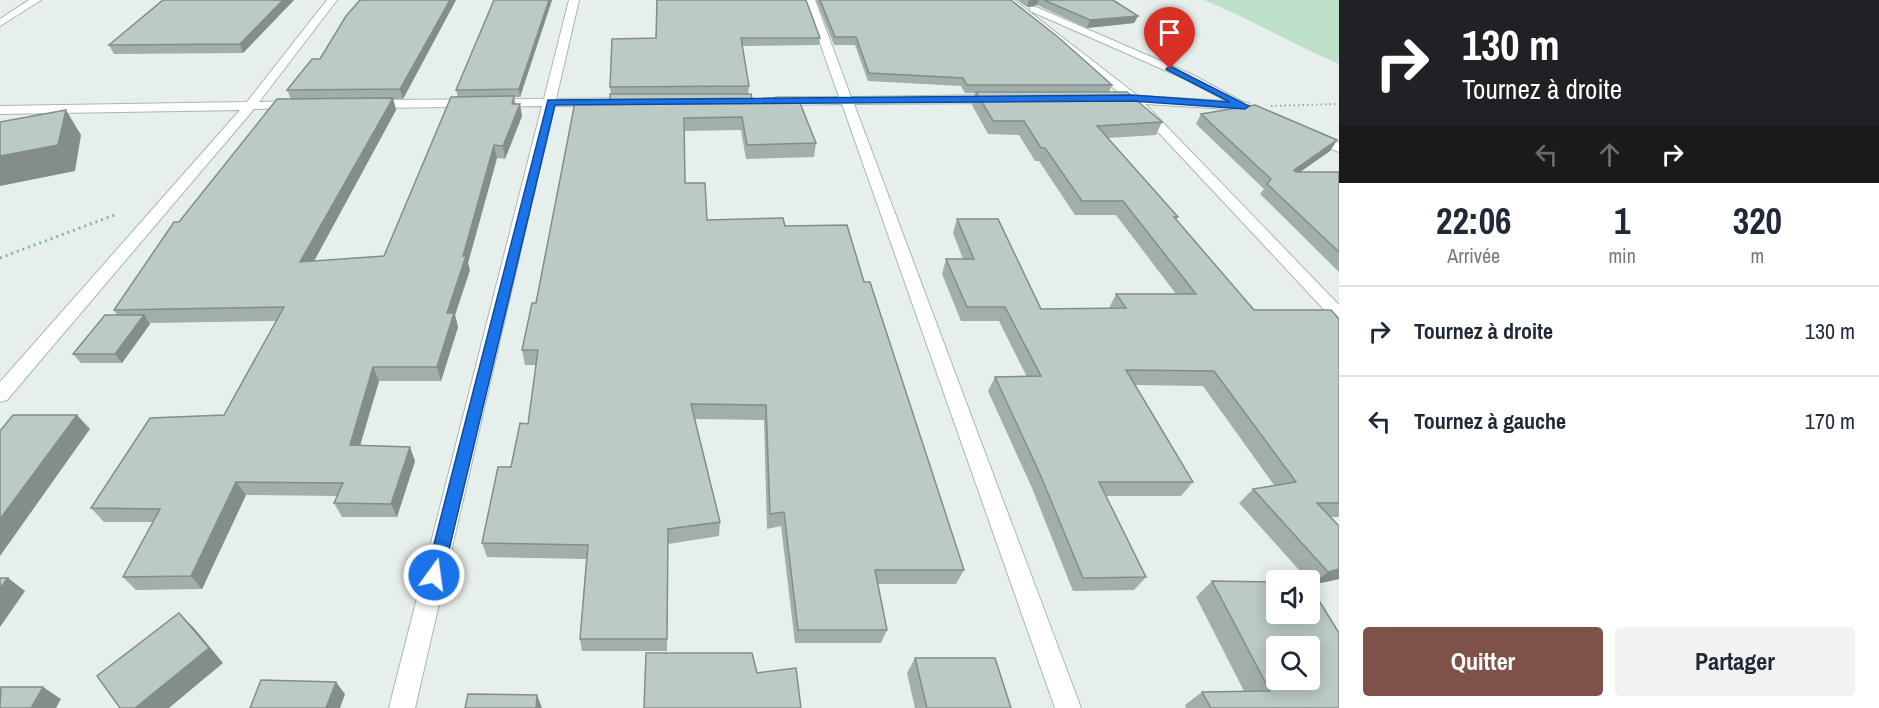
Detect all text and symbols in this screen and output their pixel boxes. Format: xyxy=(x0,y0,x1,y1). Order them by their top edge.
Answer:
pin xyxy=(1144,7,1195,69)
icon: arrive xyxy=(1153,16,1186,49)
text: 130 m xyxy=(1462,17,1560,73)
icon: right xyxy=(1363,24,1441,102)
text: Tournez à droite xyxy=(1462,71,1622,107)
icon: left xyxy=(1530,138,1563,171)
icon: ahead xyxy=(1593,138,1626,171)
icon: right xyxy=(1656,138,1689,171)
text: 22:06 xyxy=(1436,197,1511,245)
text: 1 xyxy=(1614,197,1630,245)
text: 320 xyxy=(1733,197,1782,245)
text: Arrivée xyxy=(1447,242,1500,269)
text: min xyxy=(1608,242,1636,269)
text: m xyxy=(1751,242,1764,269)
icon: right xyxy=(1363,315,1396,348)
text: Tournez à droite xyxy=(1414,316,1553,346)
text: 130 m xyxy=(1805,316,1855,346)
icon: left xyxy=(1363,405,1396,438)
text: Tournez à gauche xyxy=(1414,406,1566,436)
text: 170 m xyxy=(1805,406,1855,436)
position arrow xyxy=(402,543,466,607)
map controls xyxy=(1266,570,1320,690)
button: sound xyxy=(1266,570,1320,624)
button: Quitter xyxy=(1363,627,1603,696)
button: Partager xyxy=(1615,627,1855,696)
button: search xyxy=(1266,636,1320,690)

